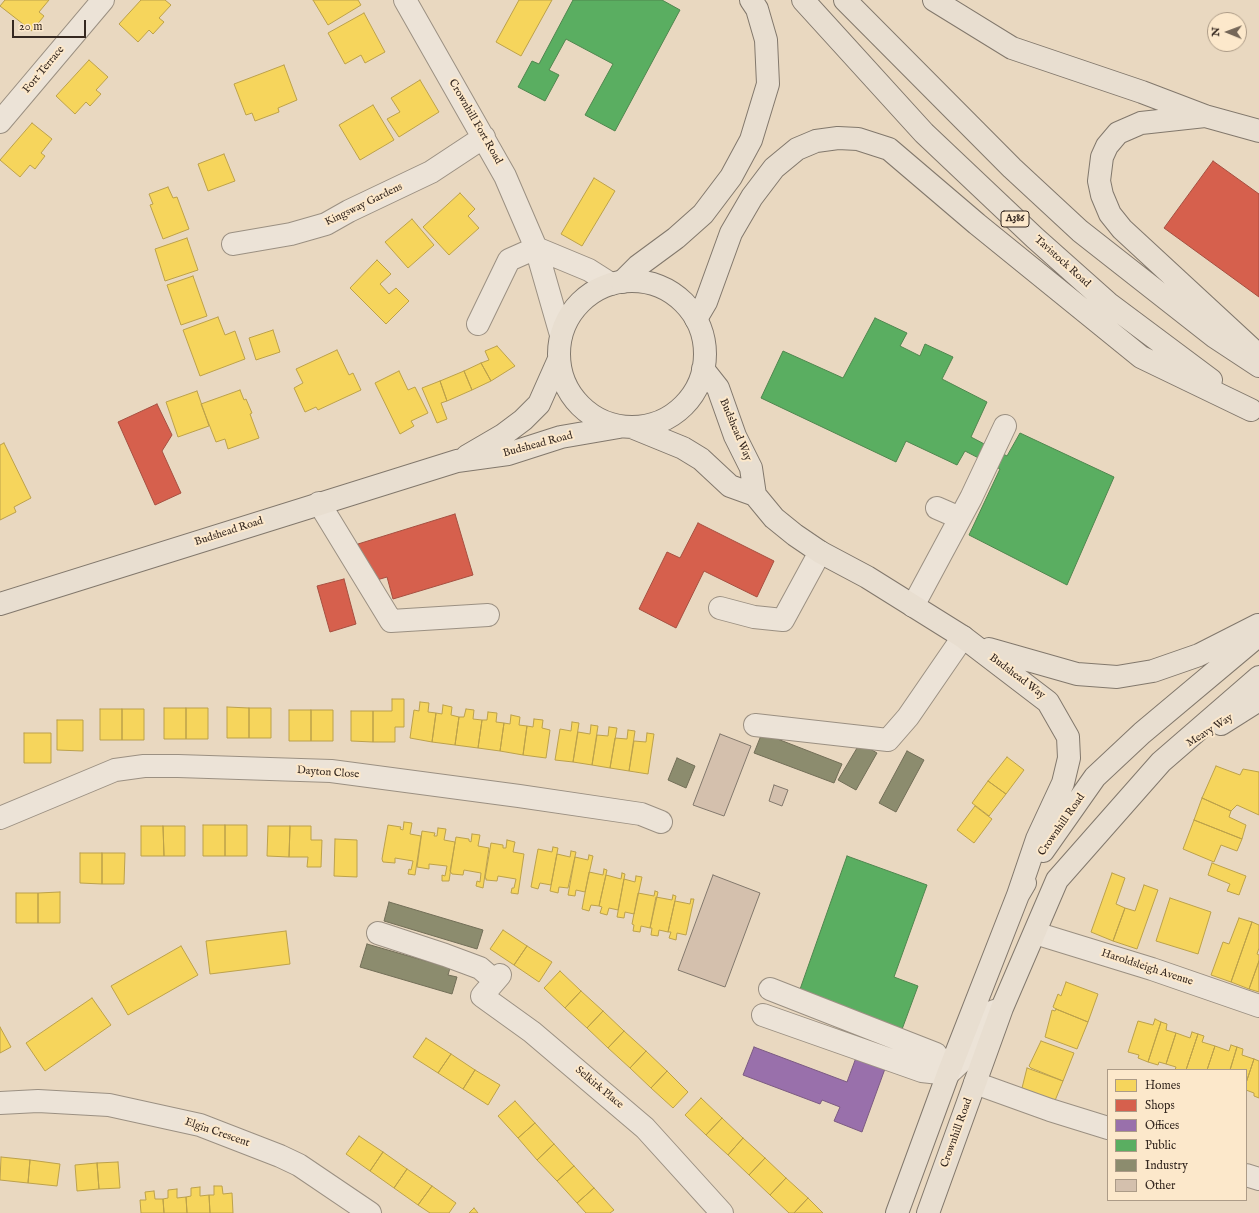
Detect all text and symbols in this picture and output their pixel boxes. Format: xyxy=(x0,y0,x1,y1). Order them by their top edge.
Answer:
scale bar xyxy=(14,12,88,38)
north arrow xyxy=(1207,12,1247,52)
text: 20 m xyxy=(19,19,42,34)
text: N xyxy=(1209,27,1223,37)
street label: Fort Terrace xyxy=(20,44,68,96)
street label: Crownhill Fort Road xyxy=(445,77,505,167)
street label: Kingsway Gardens xyxy=(323,181,405,229)
road number: A386 xyxy=(1001,211,1029,227)
street label: Tavistock Road xyxy=(1031,233,1093,291)
street label: Budshead Way xyxy=(716,397,754,463)
street label: Budshead Road xyxy=(502,429,574,461)
street label: Budshead Road xyxy=(193,515,265,549)
street label: Budshead Way xyxy=(986,652,1048,702)
street label: Meavy Way xyxy=(1184,711,1236,751)
street label: Dayton Close xyxy=(296,764,360,782)
street label: Crownhill Road xyxy=(1036,791,1088,859)
street label: Haroldsleigh Avenue xyxy=(1099,947,1195,989)
street label: Selkirk Place xyxy=(572,1064,626,1112)
legend xyxy=(1107,1069,1247,1201)
text: Homes xyxy=(1145,1078,1181,1093)
street label: Crownhill Road xyxy=(938,1097,976,1169)
text: Shops xyxy=(1145,1098,1175,1113)
street label: Elgin Crescent xyxy=(183,1116,251,1150)
text: Offices xyxy=(1145,1118,1179,1133)
text: Public xyxy=(1145,1138,1176,1153)
text: Industry xyxy=(1145,1158,1188,1173)
text: Other xyxy=(1145,1178,1175,1193)

